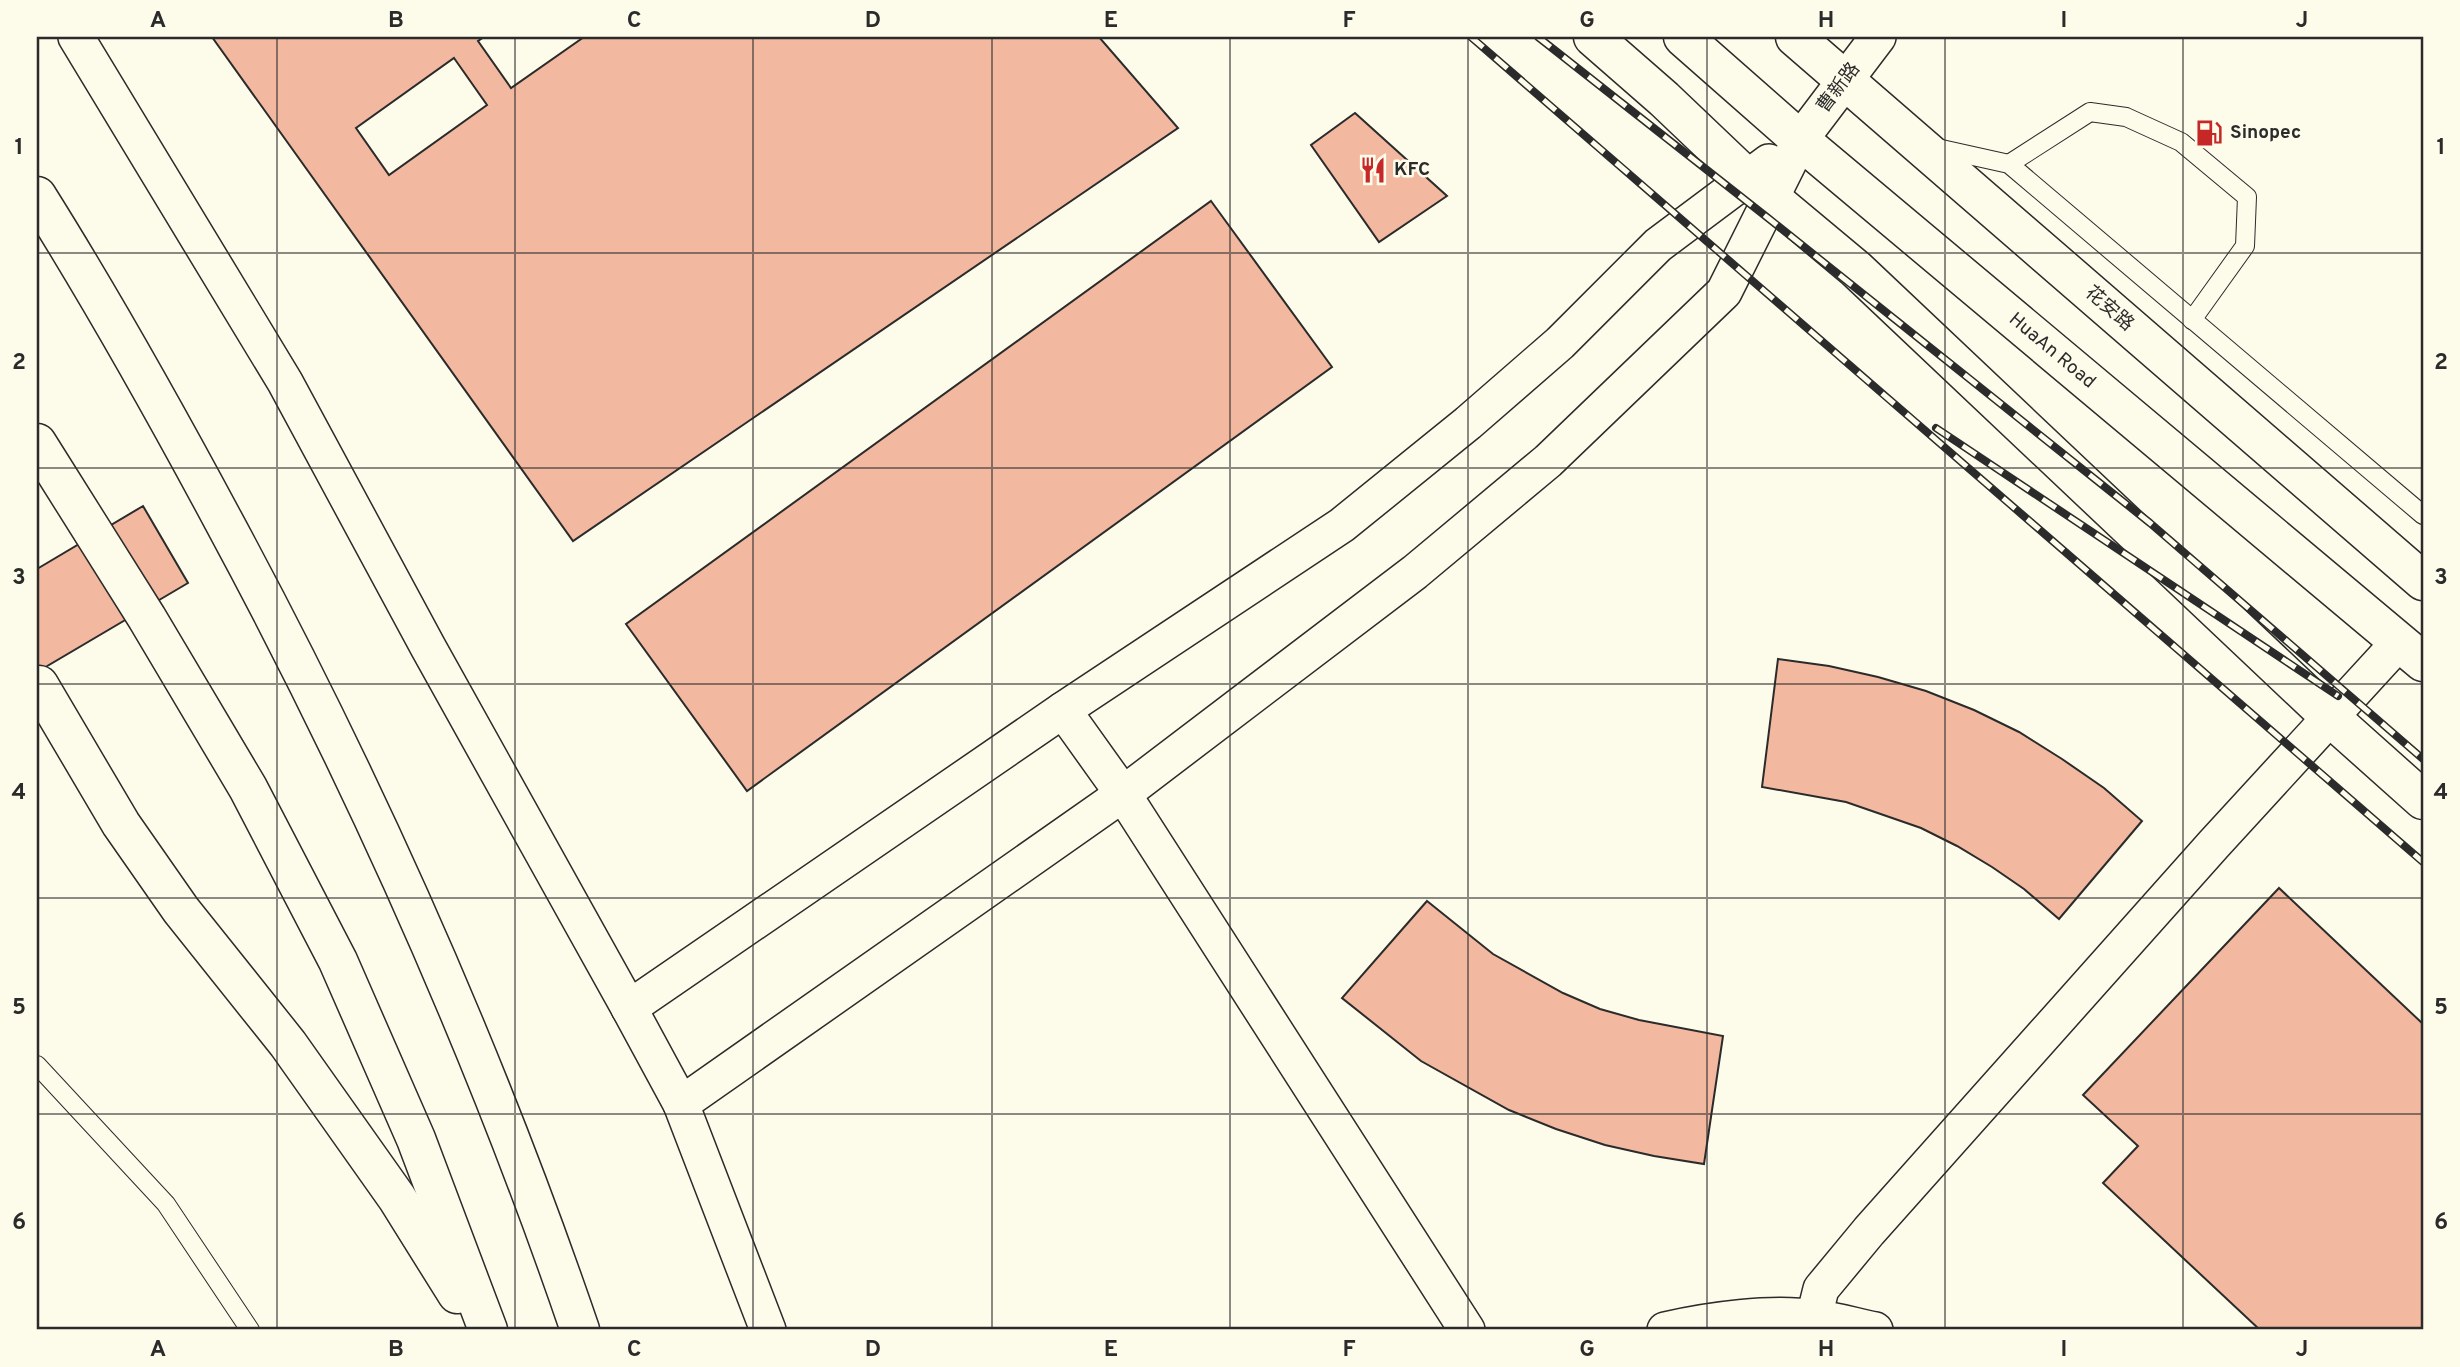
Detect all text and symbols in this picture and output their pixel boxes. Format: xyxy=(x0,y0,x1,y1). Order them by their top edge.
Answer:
text: A xyxy=(150,7,166,36)
text: B xyxy=(388,7,404,36)
text: C xyxy=(627,7,641,36)
text: D xyxy=(865,7,881,36)
text: E xyxy=(1104,7,1118,36)
text: F xyxy=(1342,7,1356,36)
text: G xyxy=(1579,7,1595,36)
text: H xyxy=(1818,7,1834,36)
text: I xyxy=(2061,7,2067,36)
text: J xyxy=(2296,7,2308,36)
street label: 曹新路 xyxy=(1812,58,1866,118)
fuel station icon: Sinopec xyxy=(2194,118,2224,148)
place label: Sinopec xyxy=(2230,121,2301,145)
text: 1 xyxy=(14,134,24,163)
text: 1 xyxy=(2436,134,2446,163)
restaurant icon: KFC xyxy=(1358,155,1388,185)
place label: KFC xyxy=(1394,158,1430,182)
street label: 花安路 xyxy=(2080,281,2138,337)
street label: HuaAn Road xyxy=(2004,308,2100,394)
text: 2 xyxy=(12,349,26,378)
text: 2 xyxy=(2434,349,2448,378)
text: 3 xyxy=(12,564,26,593)
text: 3 xyxy=(2434,564,2448,593)
text: 4 xyxy=(12,779,26,808)
text: 4 xyxy=(2434,779,2448,808)
text: 5 xyxy=(12,994,26,1023)
text: 5 xyxy=(2434,994,2448,1023)
text: 6 xyxy=(12,1209,26,1238)
text: 6 xyxy=(2434,1209,2448,1238)
text: A xyxy=(150,1336,166,1365)
text: B xyxy=(388,1336,404,1365)
text: C xyxy=(627,1336,641,1365)
text: D xyxy=(865,1336,881,1365)
text: E xyxy=(1104,1336,1118,1365)
text: F xyxy=(1342,1336,1356,1365)
text: G xyxy=(1579,1336,1595,1365)
text: H xyxy=(1818,1336,1834,1365)
text: I xyxy=(2061,1336,2067,1365)
text: J xyxy=(2296,1336,2308,1365)

